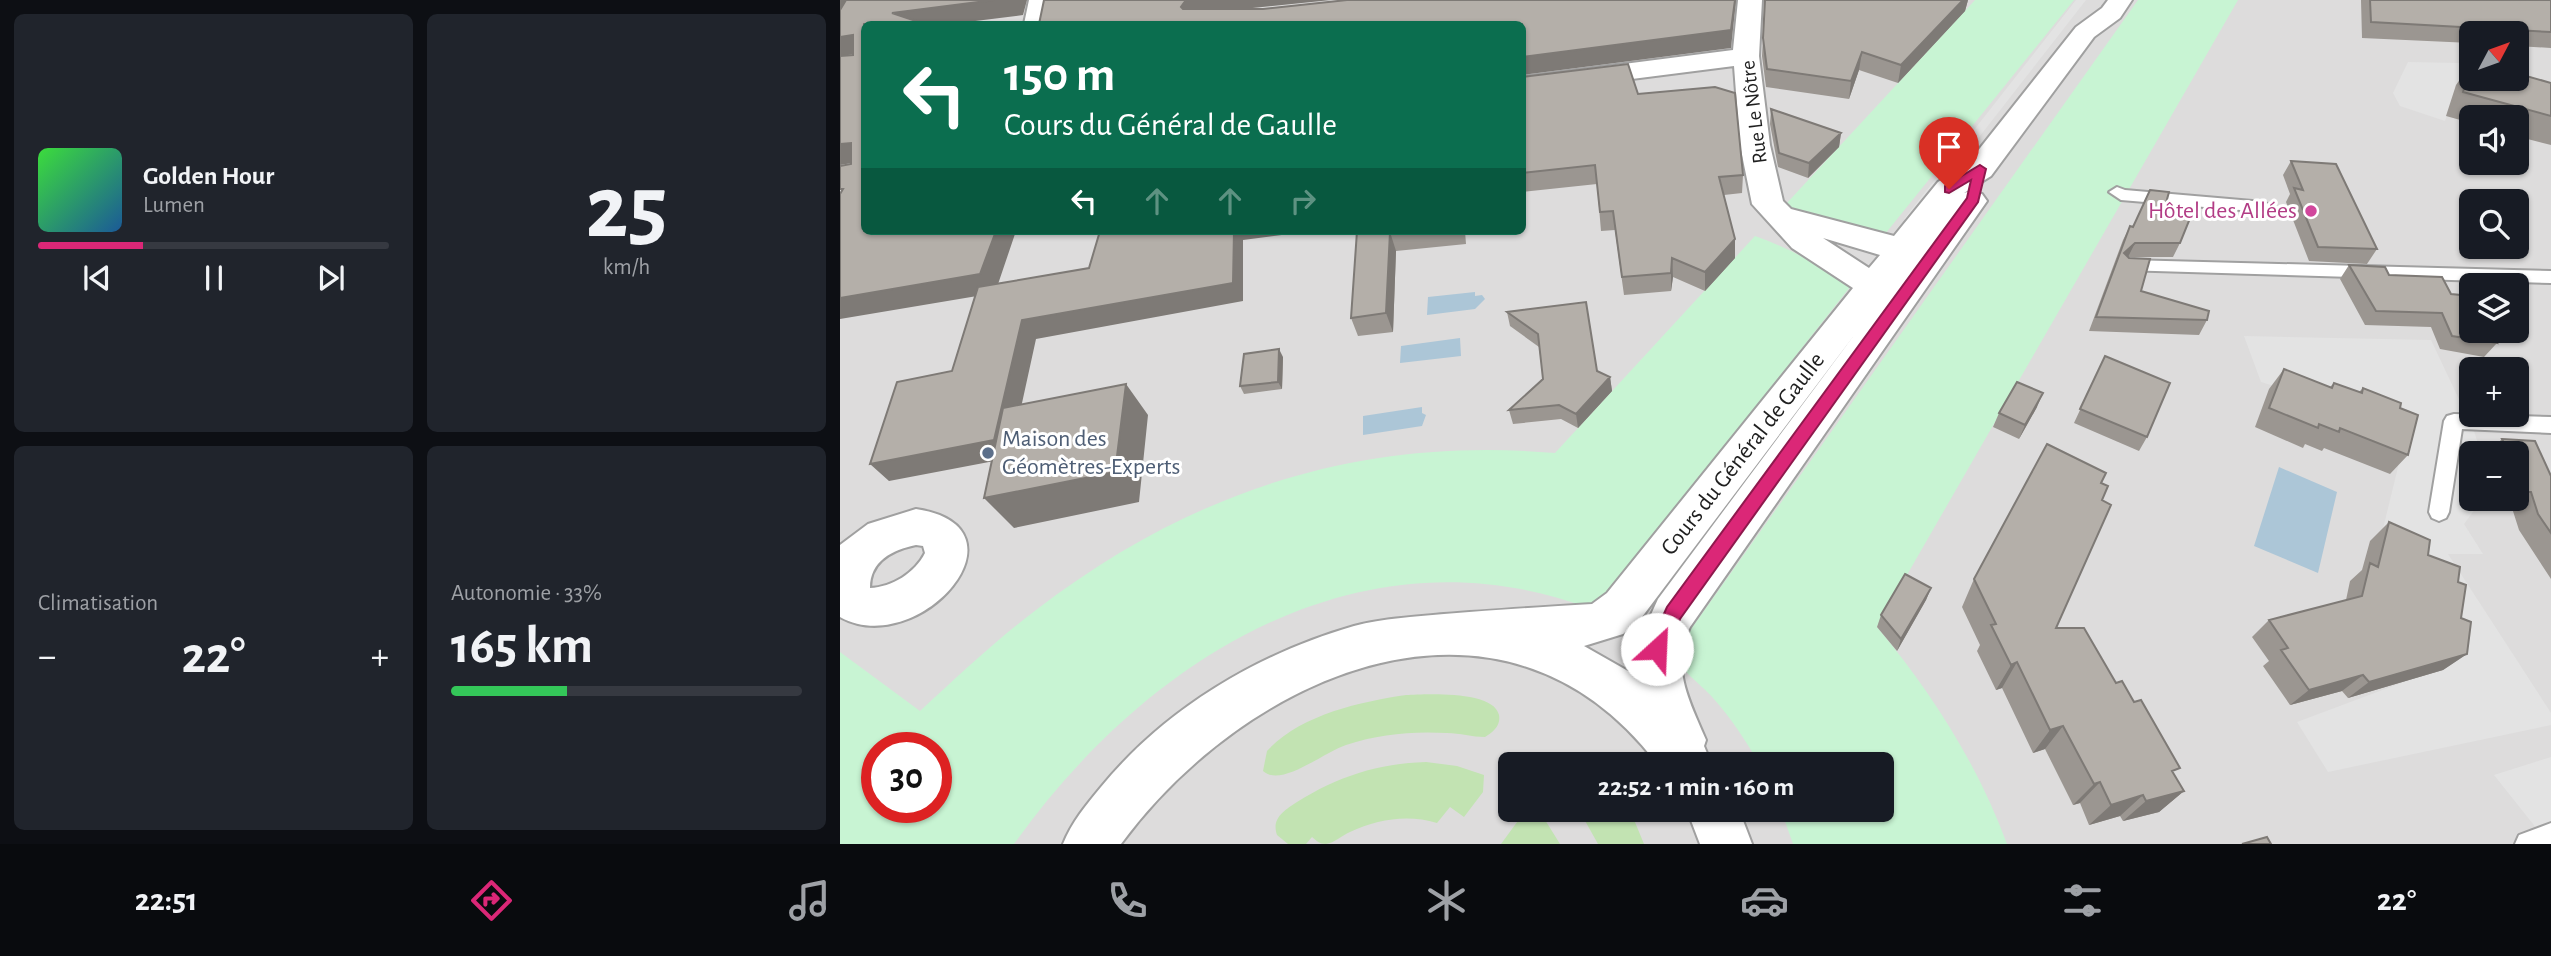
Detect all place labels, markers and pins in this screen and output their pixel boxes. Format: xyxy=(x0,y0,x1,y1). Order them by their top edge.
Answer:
pin xyxy=(1919,117,1979,189)
place label: Hôtel des Allées xyxy=(2148,199,2297,223)
marker: Hôtel des Allées xyxy=(2303,203,2319,219)
place label: Maison des Géomètres-Experts xyxy=(1002,427,1180,479)
marker: Maison des Géomètres-Experts xyxy=(980,445,996,461)

